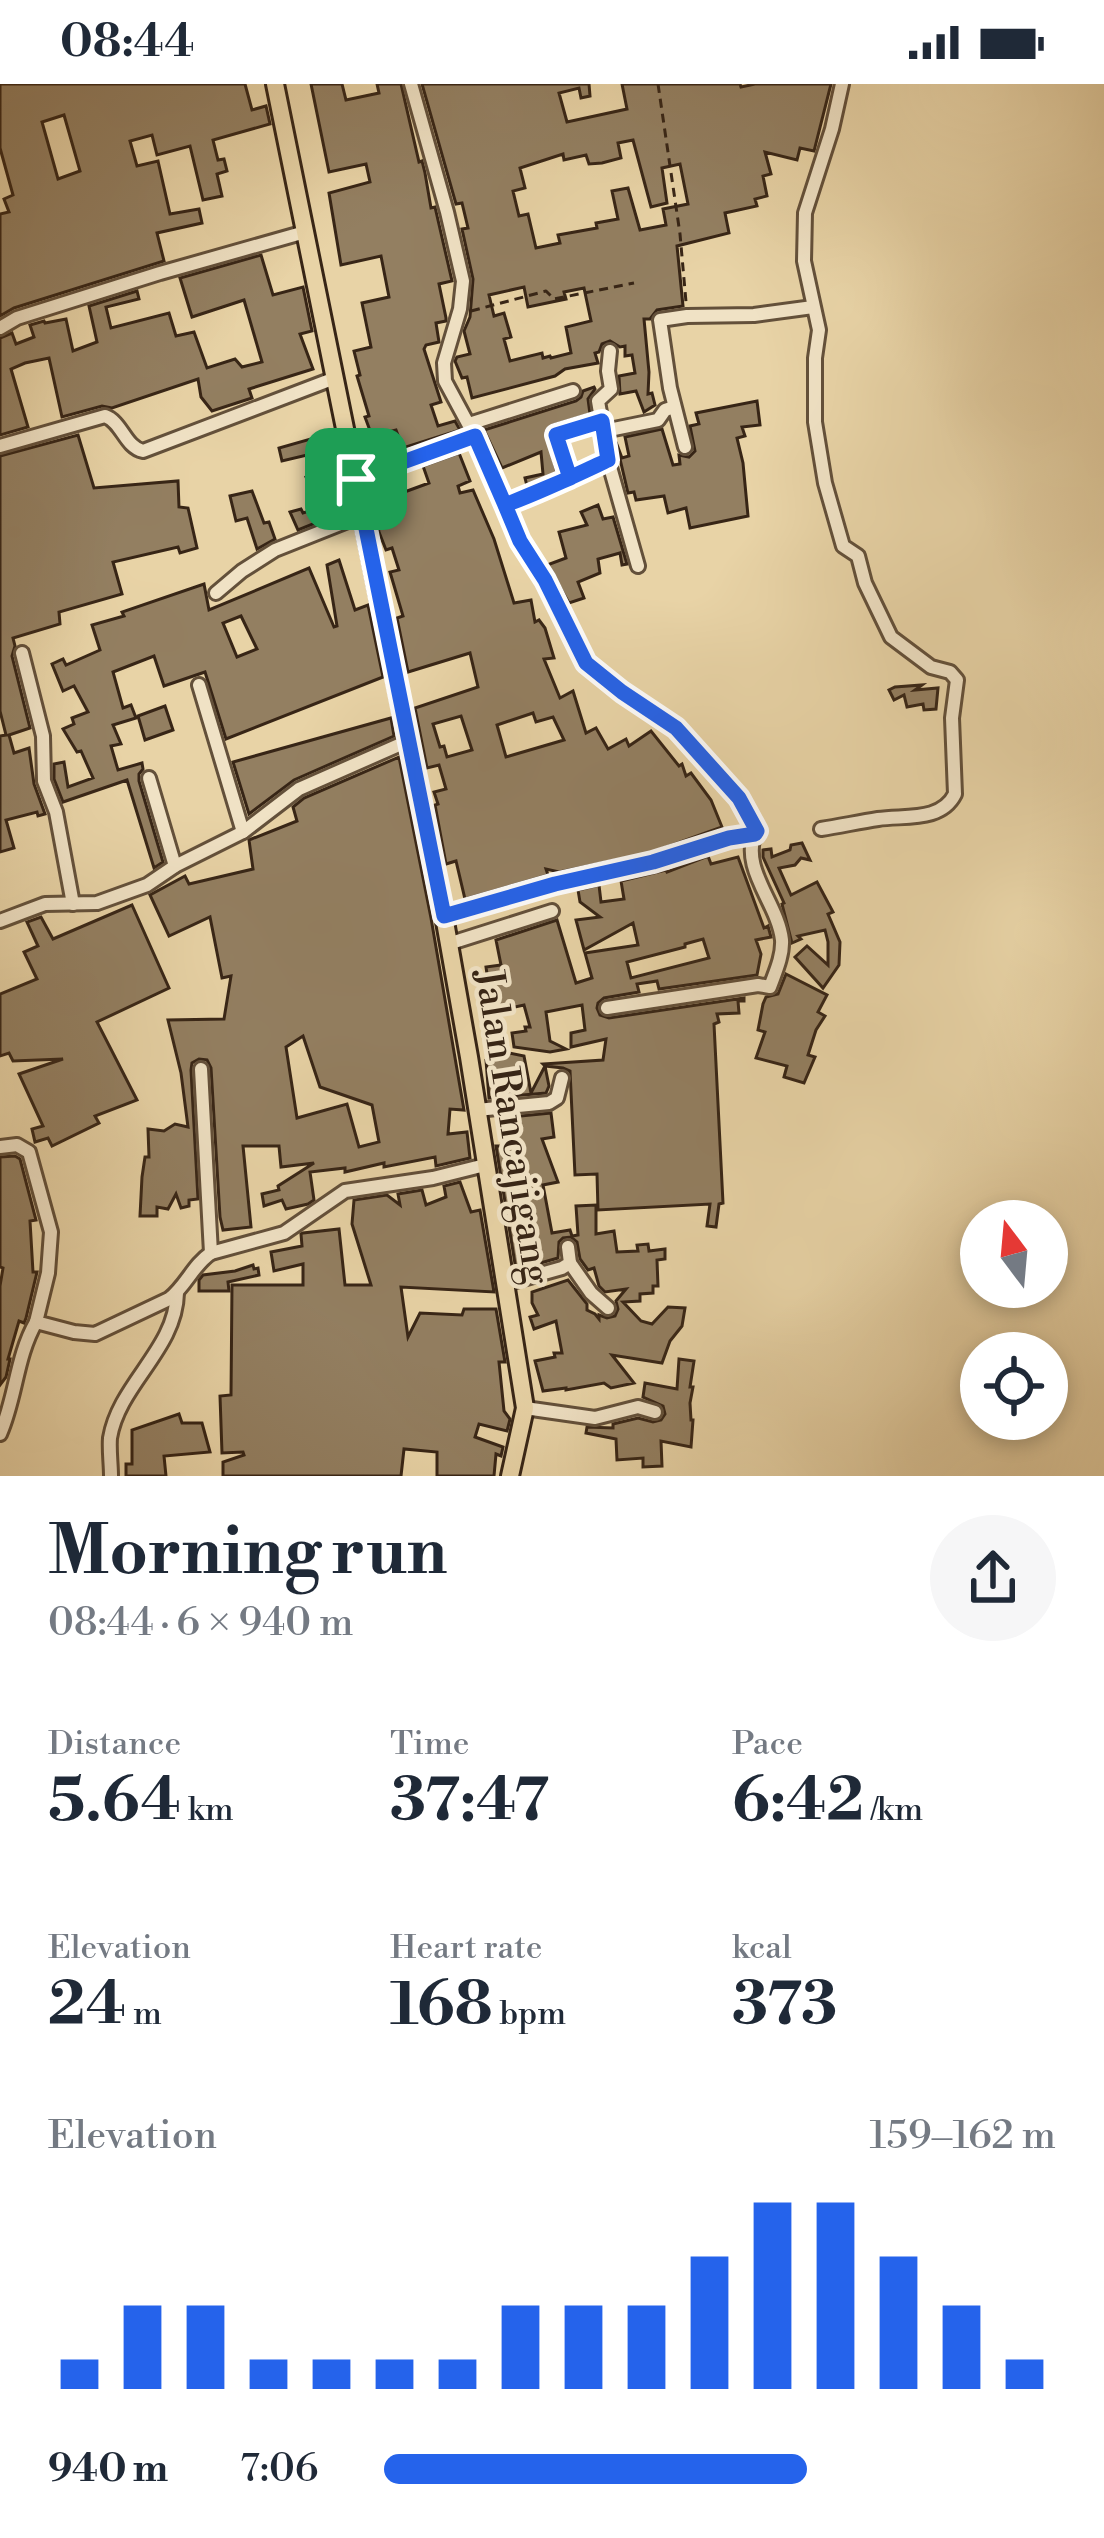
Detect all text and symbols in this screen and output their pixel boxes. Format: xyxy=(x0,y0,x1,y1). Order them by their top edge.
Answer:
text: 08:44 xyxy=(60,14,195,71)
pin xyxy=(305,428,407,530)
icon: arrive xyxy=(323,446,389,512)
street label: Jalan Rancajigang xyxy=(463,964,561,1288)
north arrow xyxy=(960,1200,1068,1308)
map controls xyxy=(960,1200,1068,1440)
button: locate xyxy=(960,1332,1068,1440)
text: Morning run xyxy=(48,1512,447,1595)
button: share xyxy=(930,1515,1056,1641)
text: 08:44 · 6 × 940 m xyxy=(48,1599,353,1648)
text: Distance xyxy=(48,1724,181,1765)
text: Time xyxy=(390,1724,469,1765)
text: Pace xyxy=(732,1724,803,1765)
text: 5.64 xyxy=(48,1765,181,1840)
text: 37:47 xyxy=(390,1765,549,1840)
text: 6:42 xyxy=(732,1765,864,1840)
text: km xyxy=(181,1790,234,1831)
text: /km xyxy=(864,1790,923,1831)
text: Elevation xyxy=(48,1928,191,1969)
text: Heart rate xyxy=(390,1928,542,1969)
text: kcal xyxy=(732,1928,792,1969)
text: 24 xyxy=(48,1969,126,2044)
text: 168 xyxy=(390,1969,493,2044)
text: 373 xyxy=(732,1969,837,2044)
text: m xyxy=(126,1994,162,2035)
text: bpm xyxy=(493,1994,566,2035)
text: Elevation xyxy=(48,2112,217,2161)
text: 159–162 m xyxy=(870,2112,1056,2161)
text: 940 m xyxy=(48,2445,168,2494)
text: 7:06 xyxy=(240,2445,318,2494)

